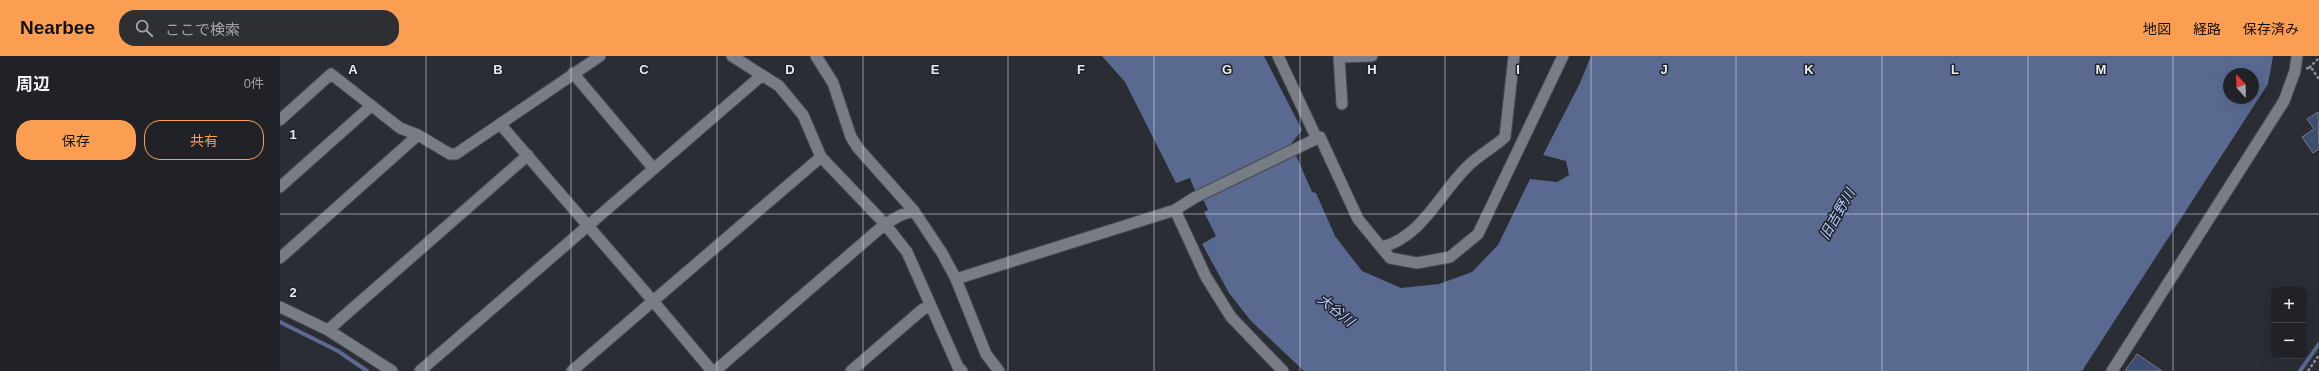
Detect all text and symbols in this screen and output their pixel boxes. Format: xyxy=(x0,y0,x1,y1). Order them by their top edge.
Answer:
search box xyxy=(119,10,399,46)
text: Nearbee xyxy=(20,17,95,38)
icon: search xyxy=(133,17,155,39)
text: ここで検索 xyxy=(165,21,240,38)
text: 地図 xyxy=(2143,21,2171,37)
text: 経路 xyxy=(2193,21,2221,37)
text: 保存済み xyxy=(2243,21,2299,37)
text: A xyxy=(348,62,358,77)
text: B xyxy=(493,62,503,77)
text: C xyxy=(639,62,649,77)
text: D xyxy=(785,62,795,77)
text: E xyxy=(931,62,940,77)
text: F xyxy=(1077,62,1085,77)
text: G xyxy=(1222,62,1232,77)
text: H xyxy=(1367,62,1377,77)
text: I xyxy=(1516,62,1520,77)
text: J xyxy=(1660,62,1668,77)
text: K xyxy=(1804,62,1814,77)
text: L xyxy=(1951,62,1959,77)
text: M xyxy=(2096,62,2106,77)
north arrow xyxy=(2223,68,2259,104)
text: 周辺 xyxy=(16,75,50,94)
text: 0件 xyxy=(244,76,264,91)
button: 保存 xyxy=(16,120,136,160)
button: 共有 xyxy=(144,120,264,160)
text: 1 xyxy=(289,127,297,142)
water label: 旧吉野川 xyxy=(1816,184,1859,242)
text: 2 xyxy=(289,285,297,300)
map controls xyxy=(2271,287,2307,359)
button: + xyxy=(2271,287,2307,323)
water label: 大谷川 xyxy=(1315,291,1359,331)
button: − xyxy=(2271,323,2307,359)

